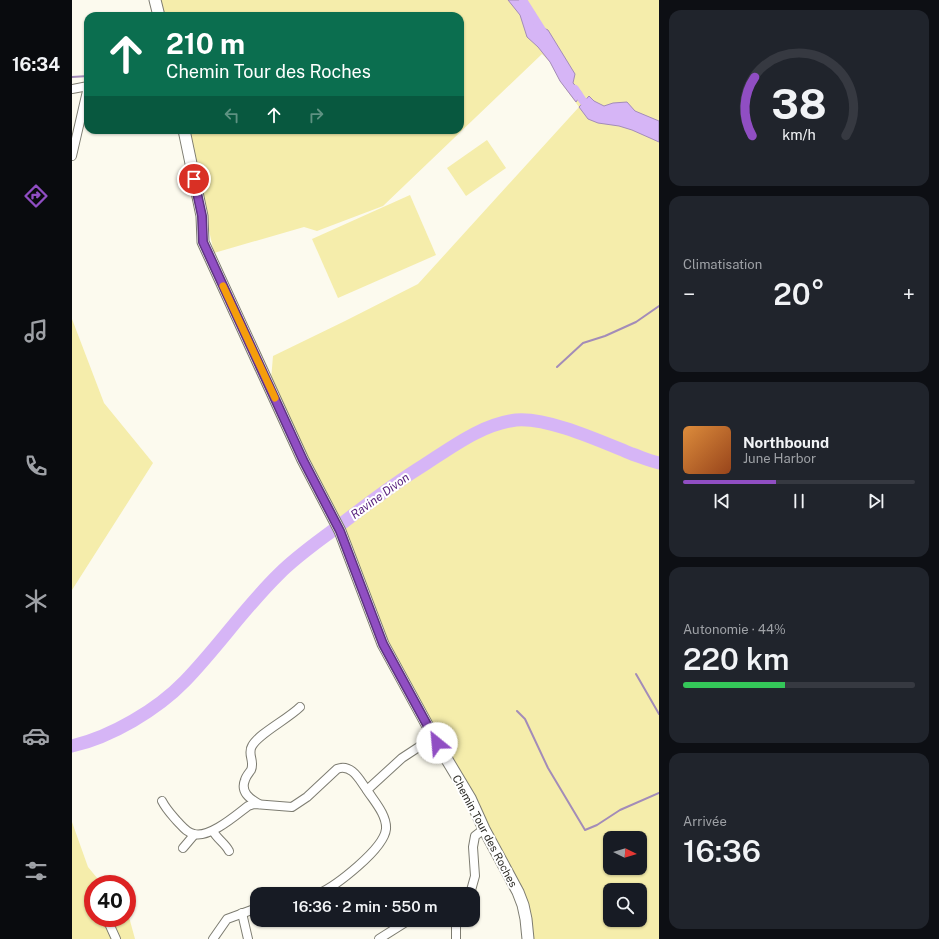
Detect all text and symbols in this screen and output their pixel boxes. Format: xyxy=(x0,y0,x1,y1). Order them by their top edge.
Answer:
text: 210 m xyxy=(166,27,245,60)
icon: ahead xyxy=(100,28,152,80)
text: 16:34 xyxy=(12,54,60,75)
text: Chemin Tour des Roches xyxy=(166,61,371,82)
text: 38 xyxy=(771,79,827,128)
icon: left xyxy=(221,104,243,126)
icon: ahead xyxy=(263,104,285,126)
icon: right xyxy=(305,104,327,126)
text: km/h xyxy=(782,125,816,142)
pin xyxy=(177,162,211,196)
icon: arrive xyxy=(183,168,205,190)
icon: directions xyxy=(22,182,50,210)
text: Climatisation xyxy=(683,257,762,272)
text: 20° xyxy=(773,276,825,312)
text: − xyxy=(683,281,695,307)
text: + xyxy=(903,281,915,307)
icon: music xyxy=(22,317,50,345)
text: Northbound xyxy=(743,434,829,451)
text: June Harbor xyxy=(743,451,816,466)
icon: phone xyxy=(22,452,50,480)
water label: Ravine Divon xyxy=(348,470,412,522)
icon: previous xyxy=(711,490,733,512)
icon: pause xyxy=(788,490,810,512)
icon: next xyxy=(865,490,887,512)
icon: climate xyxy=(22,587,50,615)
text: Autonomie · 44% xyxy=(683,622,786,637)
text: 220 km xyxy=(683,641,790,677)
icon: car xyxy=(22,722,50,750)
position arrow xyxy=(416,722,458,764)
street label: Chemin Tour des Roches xyxy=(450,773,520,889)
text: Arrivée xyxy=(683,814,727,829)
north arrow xyxy=(603,831,647,875)
map controls xyxy=(603,831,647,927)
text: 16:36 xyxy=(683,833,761,869)
icon: filters xyxy=(22,857,50,885)
speed limit sign: 40 xyxy=(84,875,136,927)
button: search xyxy=(603,883,647,927)
text: 16:36 · 2 min · 550 m xyxy=(293,898,437,915)

